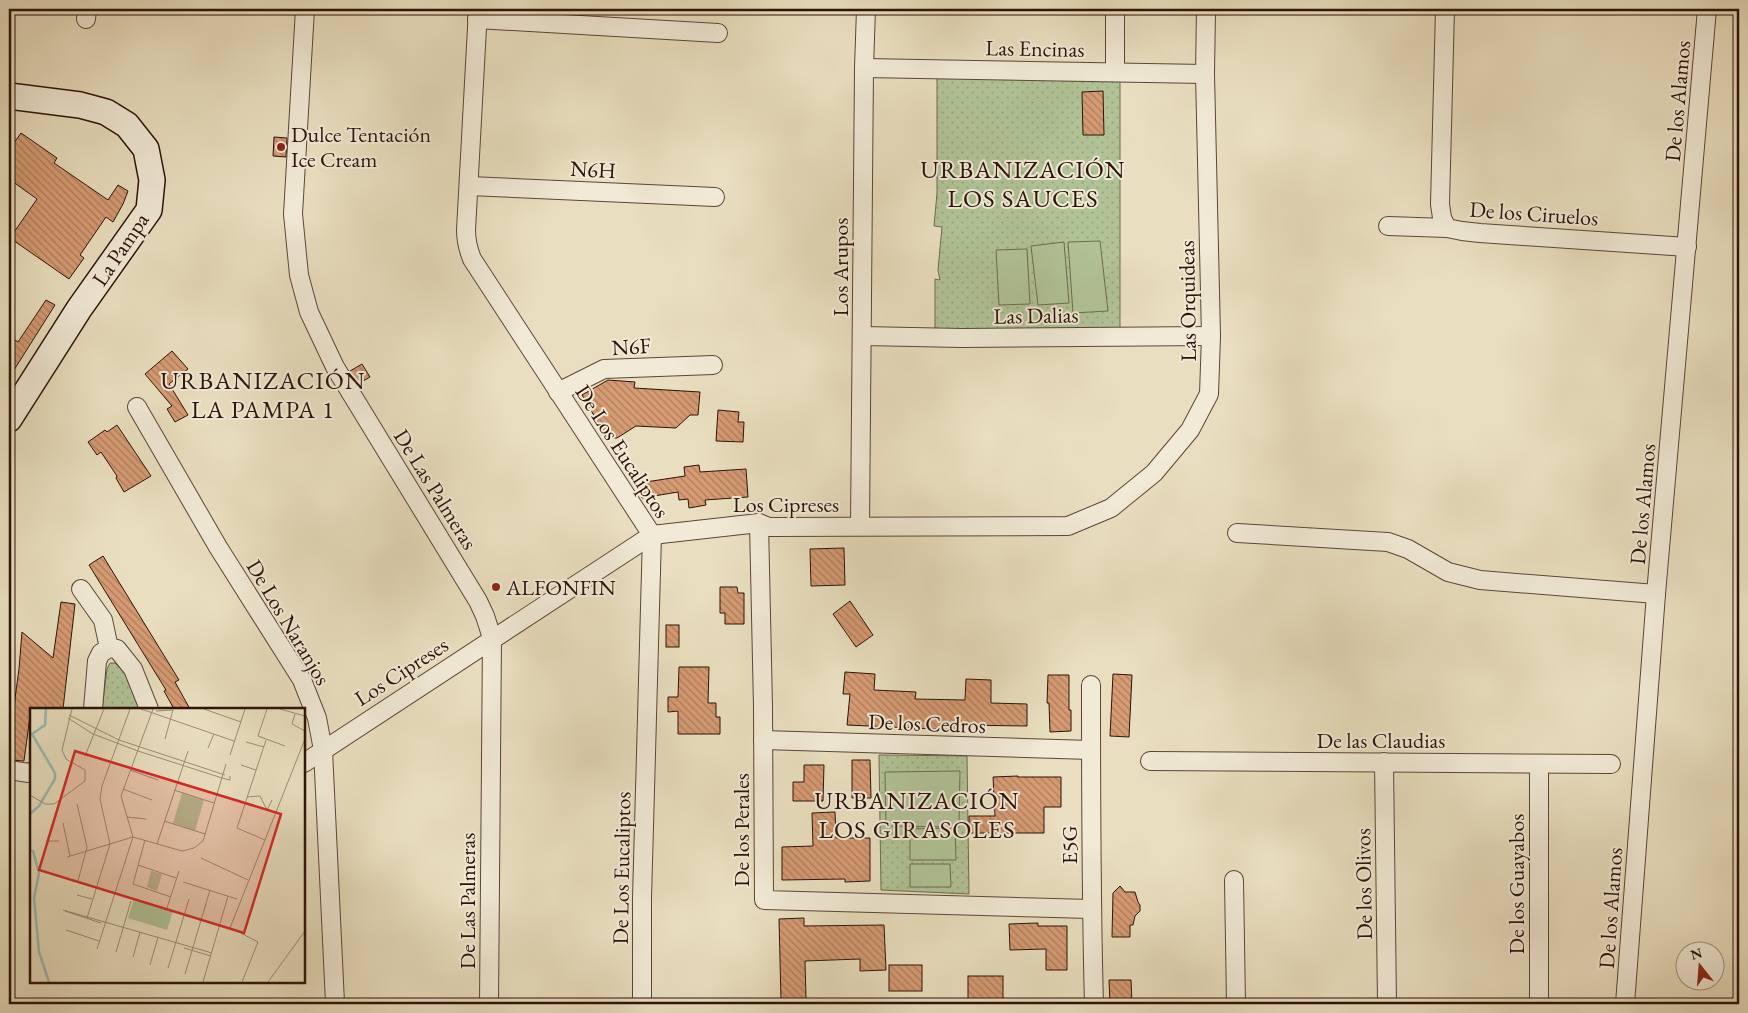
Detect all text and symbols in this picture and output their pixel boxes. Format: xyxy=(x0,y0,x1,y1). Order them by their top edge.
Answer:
street label: Las Encinas xyxy=(985,33,1085,64)
street label: De los Alamos xyxy=(1658,39,1697,163)
place label: Dulce Tentación Ice Cream xyxy=(291,120,432,174)
marker: Dulce Tentación Ice Cream xyxy=(275,141,287,153)
district label: URBANIZACIÓN LOS SAUCES xyxy=(920,153,1126,214)
street label: N6H xyxy=(569,154,617,185)
street label: De los Ciruelos xyxy=(1469,195,1599,232)
street label: La Pampa xyxy=(85,207,156,292)
street label: Los Arupos xyxy=(826,218,855,316)
street label: Las Orquideas xyxy=(1172,240,1203,362)
street label: Las Dalias xyxy=(993,300,1079,331)
street label: N6F xyxy=(610,331,652,362)
district label: URBANIZACIÓN LA PAMPA 1 xyxy=(160,364,366,425)
street label: De Los Eucaliptos xyxy=(569,379,676,523)
street label: De Las Palmeras xyxy=(387,424,484,555)
street label: De los Alamos xyxy=(1623,442,1662,566)
street label: Los Cipreses xyxy=(733,490,839,519)
street label: De Los Naranjos xyxy=(240,554,337,690)
place label: ALFONFIN xyxy=(505,573,616,602)
marker: ALFONFIN xyxy=(490,581,502,593)
street label: Los Cipreses xyxy=(349,630,454,713)
street label: De los Cedros xyxy=(868,707,986,740)
inset map xyxy=(30,708,305,983)
street label: De las Claudias xyxy=(1317,726,1445,755)
street label: De los Perales xyxy=(727,773,756,887)
district label: URBANIZACIÓN LOS GIRASOLES xyxy=(814,784,1020,845)
street label: De Los Eucaliptos xyxy=(606,791,637,945)
street label: De los Guayabos xyxy=(1502,814,1531,954)
street label: E5G xyxy=(1055,825,1084,865)
street label: De los Olivos xyxy=(1348,828,1379,940)
street label: De Las Palmeras xyxy=(453,833,482,969)
street label: De los Alamos xyxy=(1592,846,1629,970)
north arrow xyxy=(1676,940,1726,990)
text: N xyxy=(1688,943,1705,964)

